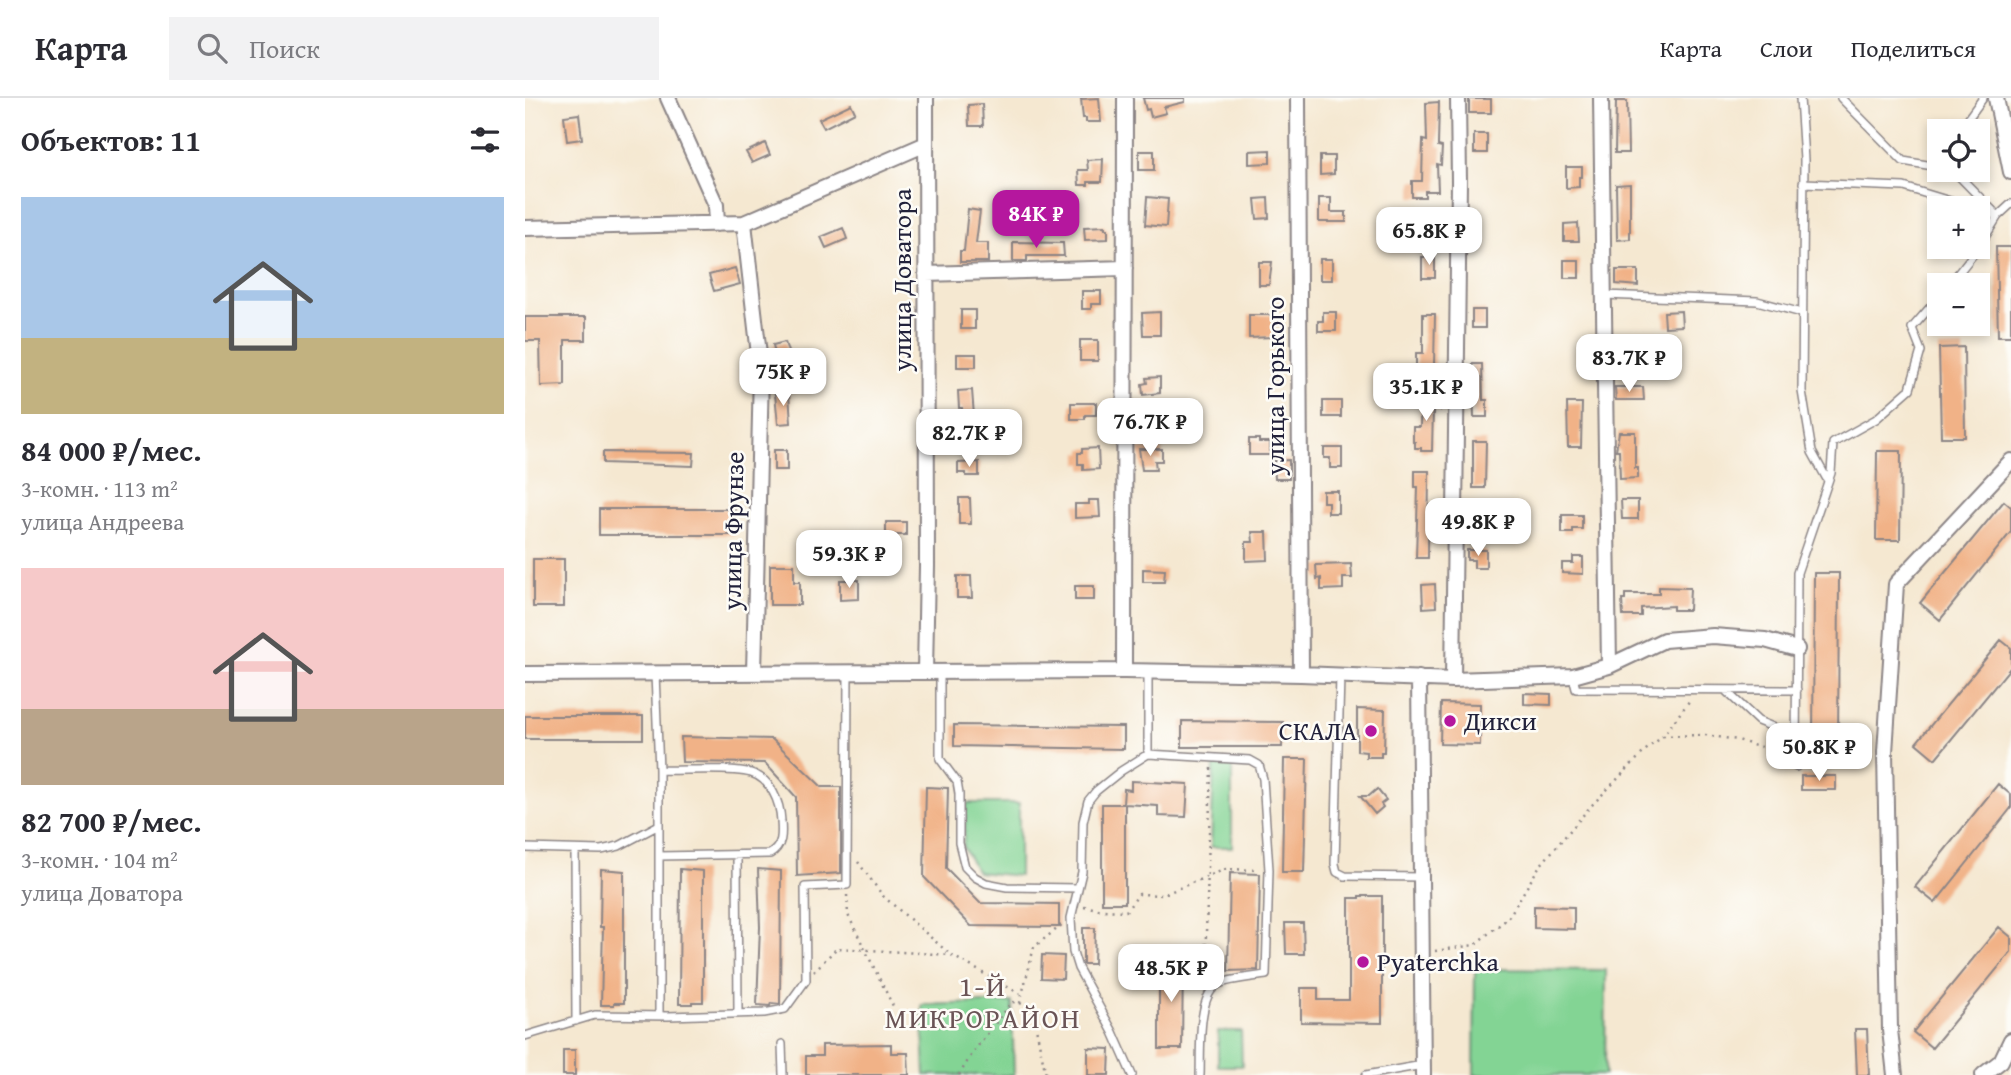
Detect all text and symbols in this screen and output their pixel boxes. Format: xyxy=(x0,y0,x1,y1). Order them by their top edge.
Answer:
search box xyxy=(169,17,659,80)
text: Карта xyxy=(35,24,127,72)
icon: search xyxy=(193,29,231,67)
text: Поиск xyxy=(249,29,320,68)
text: Карта xyxy=(1660,31,1722,66)
text: Слои xyxy=(1760,31,1813,66)
text: Поделиться xyxy=(1851,31,1976,66)
text: Объектов: 11 xyxy=(21,118,201,162)
map controls xyxy=(1927,119,1990,336)
button: locate xyxy=(1927,119,1990,182)
icon: filters xyxy=(466,121,504,159)
street label: улица Доватора xyxy=(882,188,921,373)
pin: 84K ₽ xyxy=(987,190,1085,250)
text: 84K ₽ xyxy=(1008,196,1064,229)
button: + xyxy=(1927,196,1990,259)
pin: 65.8K ₽ xyxy=(1364,208,1494,267)
text: 65.8K ₽ xyxy=(1392,213,1466,246)
icon: home xyxy=(200,243,326,369)
button: − xyxy=(1927,273,1990,336)
street label: улица Горького xyxy=(1255,296,1294,477)
pin: 83.7K ₽ xyxy=(1564,334,1694,394)
text: 83.7K ₽ xyxy=(1592,340,1666,373)
pin: 75K ₽ xyxy=(734,348,832,408)
text: 75K ₽ xyxy=(755,354,811,387)
pin: 35.1K ₽ xyxy=(1361,364,1491,423)
text: 35.1K ₽ xyxy=(1389,369,1463,402)
pin: 76.7K ₽ xyxy=(1085,398,1215,458)
text: 76.7K ₽ xyxy=(1113,404,1187,437)
pin: 82.7K ₽ xyxy=(904,410,1034,469)
text: 82.7K ₽ xyxy=(932,415,1006,448)
text: 84 000 ₽/мес. xyxy=(21,428,202,472)
street label: улица Фрунзе xyxy=(712,451,753,612)
text: 3-комн. · 113 m² xyxy=(21,472,178,505)
pin: 49.8K ₽ xyxy=(1413,498,1543,558)
text: 49.8K ₽ xyxy=(1441,504,1515,537)
text: улица Андреева xyxy=(21,505,184,538)
pin: 59.3K ₽ xyxy=(784,531,914,590)
text: 59.3K ₽ xyxy=(812,536,886,569)
icon: home xyxy=(200,614,326,740)
place label: Дикси xyxy=(1463,701,1537,740)
place label: СКАЛА xyxy=(1279,711,1357,750)
marker: Дикси xyxy=(1442,713,1458,729)
marker: СКАЛА xyxy=(1363,723,1379,739)
pin: 50.8K ₽ xyxy=(1754,724,1884,783)
text: 50.8K ₽ xyxy=(1782,729,1856,762)
text: 82 700 ₽/мес. xyxy=(21,799,202,843)
text: 3-комн. · 104 m² xyxy=(21,843,178,876)
text: улица Доватора xyxy=(21,876,183,909)
place label: Pyaterchka xyxy=(1377,942,1499,981)
pin: 48.5K ₽ xyxy=(1106,944,1236,1004)
text: 48.5K ₽ xyxy=(1134,950,1208,983)
marker: Pyaterchka xyxy=(1355,954,1371,970)
district label: 1-Й МИКРОРАЙОН xyxy=(885,965,1081,1038)

